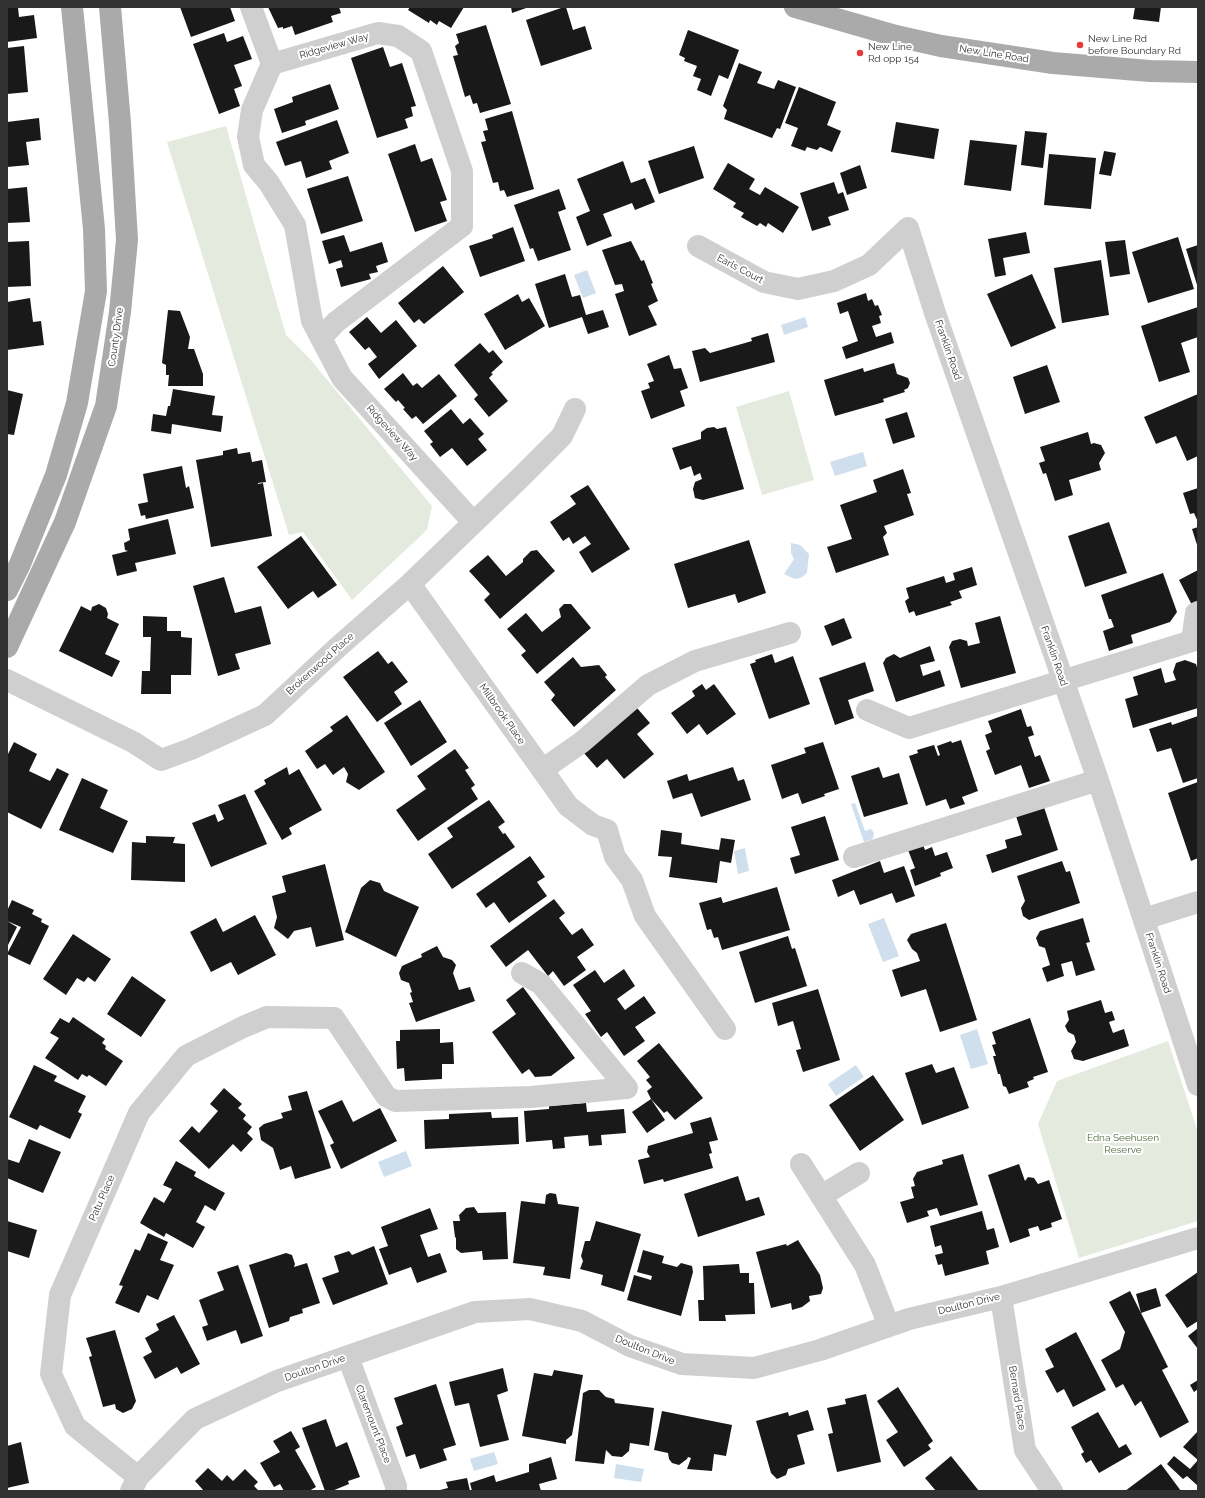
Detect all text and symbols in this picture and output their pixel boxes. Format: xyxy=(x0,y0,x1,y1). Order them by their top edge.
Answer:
street label: Ridgeview Way xyxy=(298,30,370,62)
place label: New Line Rd before Boundary Rd xyxy=(1088,33,1181,56)
marker: New Line Rd before Boundary Rd xyxy=(1075,40,1085,50)
place label: New Line Rd opp 154 xyxy=(868,41,919,64)
street label: New Line Road xyxy=(958,43,1030,65)
marker: New Line Rd opp 154 xyxy=(855,48,865,58)
street label: Earls Court xyxy=(715,252,765,286)
street label: County Drive xyxy=(106,307,126,367)
street label: Franklin Road xyxy=(932,318,964,382)
street label: Ridgeview Way xyxy=(364,402,420,464)
street label: Franklin Road xyxy=(1038,624,1070,688)
street label: Brokenwood Place xyxy=(284,630,356,698)
street label: Millbrook Place xyxy=(477,681,527,747)
street label: Franklin Road xyxy=(1143,931,1173,995)
park label: Edna Seehusen Reserve xyxy=(1087,1132,1159,1156)
street label: Patu Place xyxy=(87,1173,117,1223)
street label: Doulton Drive xyxy=(937,1291,1001,1317)
street label: Doulton Drive xyxy=(613,1333,677,1367)
street label: Doulton Drive xyxy=(283,1352,347,1384)
street label: Bernard Place xyxy=(1006,1365,1028,1431)
street label: Claremount Place xyxy=(353,1383,393,1465)

